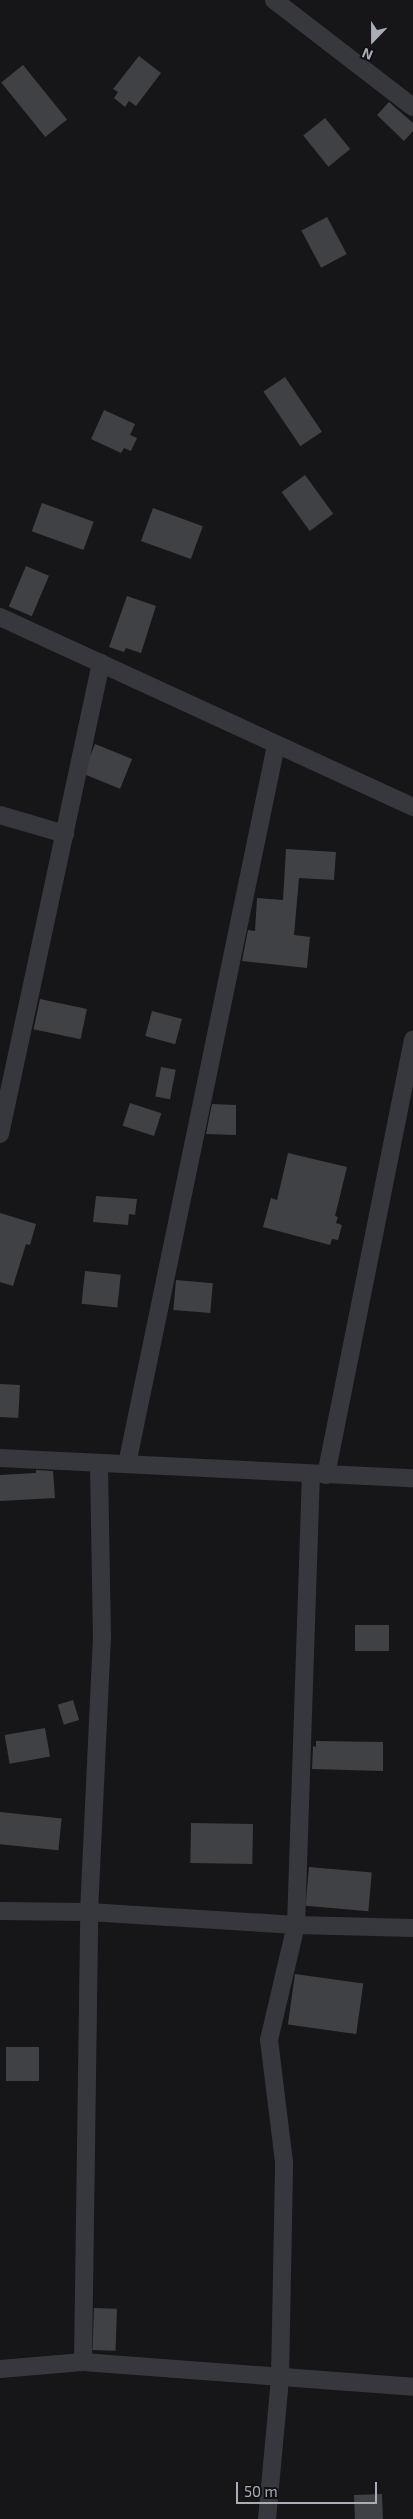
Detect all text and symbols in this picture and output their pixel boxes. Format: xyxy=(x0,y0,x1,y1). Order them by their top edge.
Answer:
north arrow xyxy=(348,15,398,65)
text: N xyxy=(359,45,375,64)
scale bar xyxy=(238,2472,379,2504)
text: 50 m xyxy=(244,2482,278,2500)

